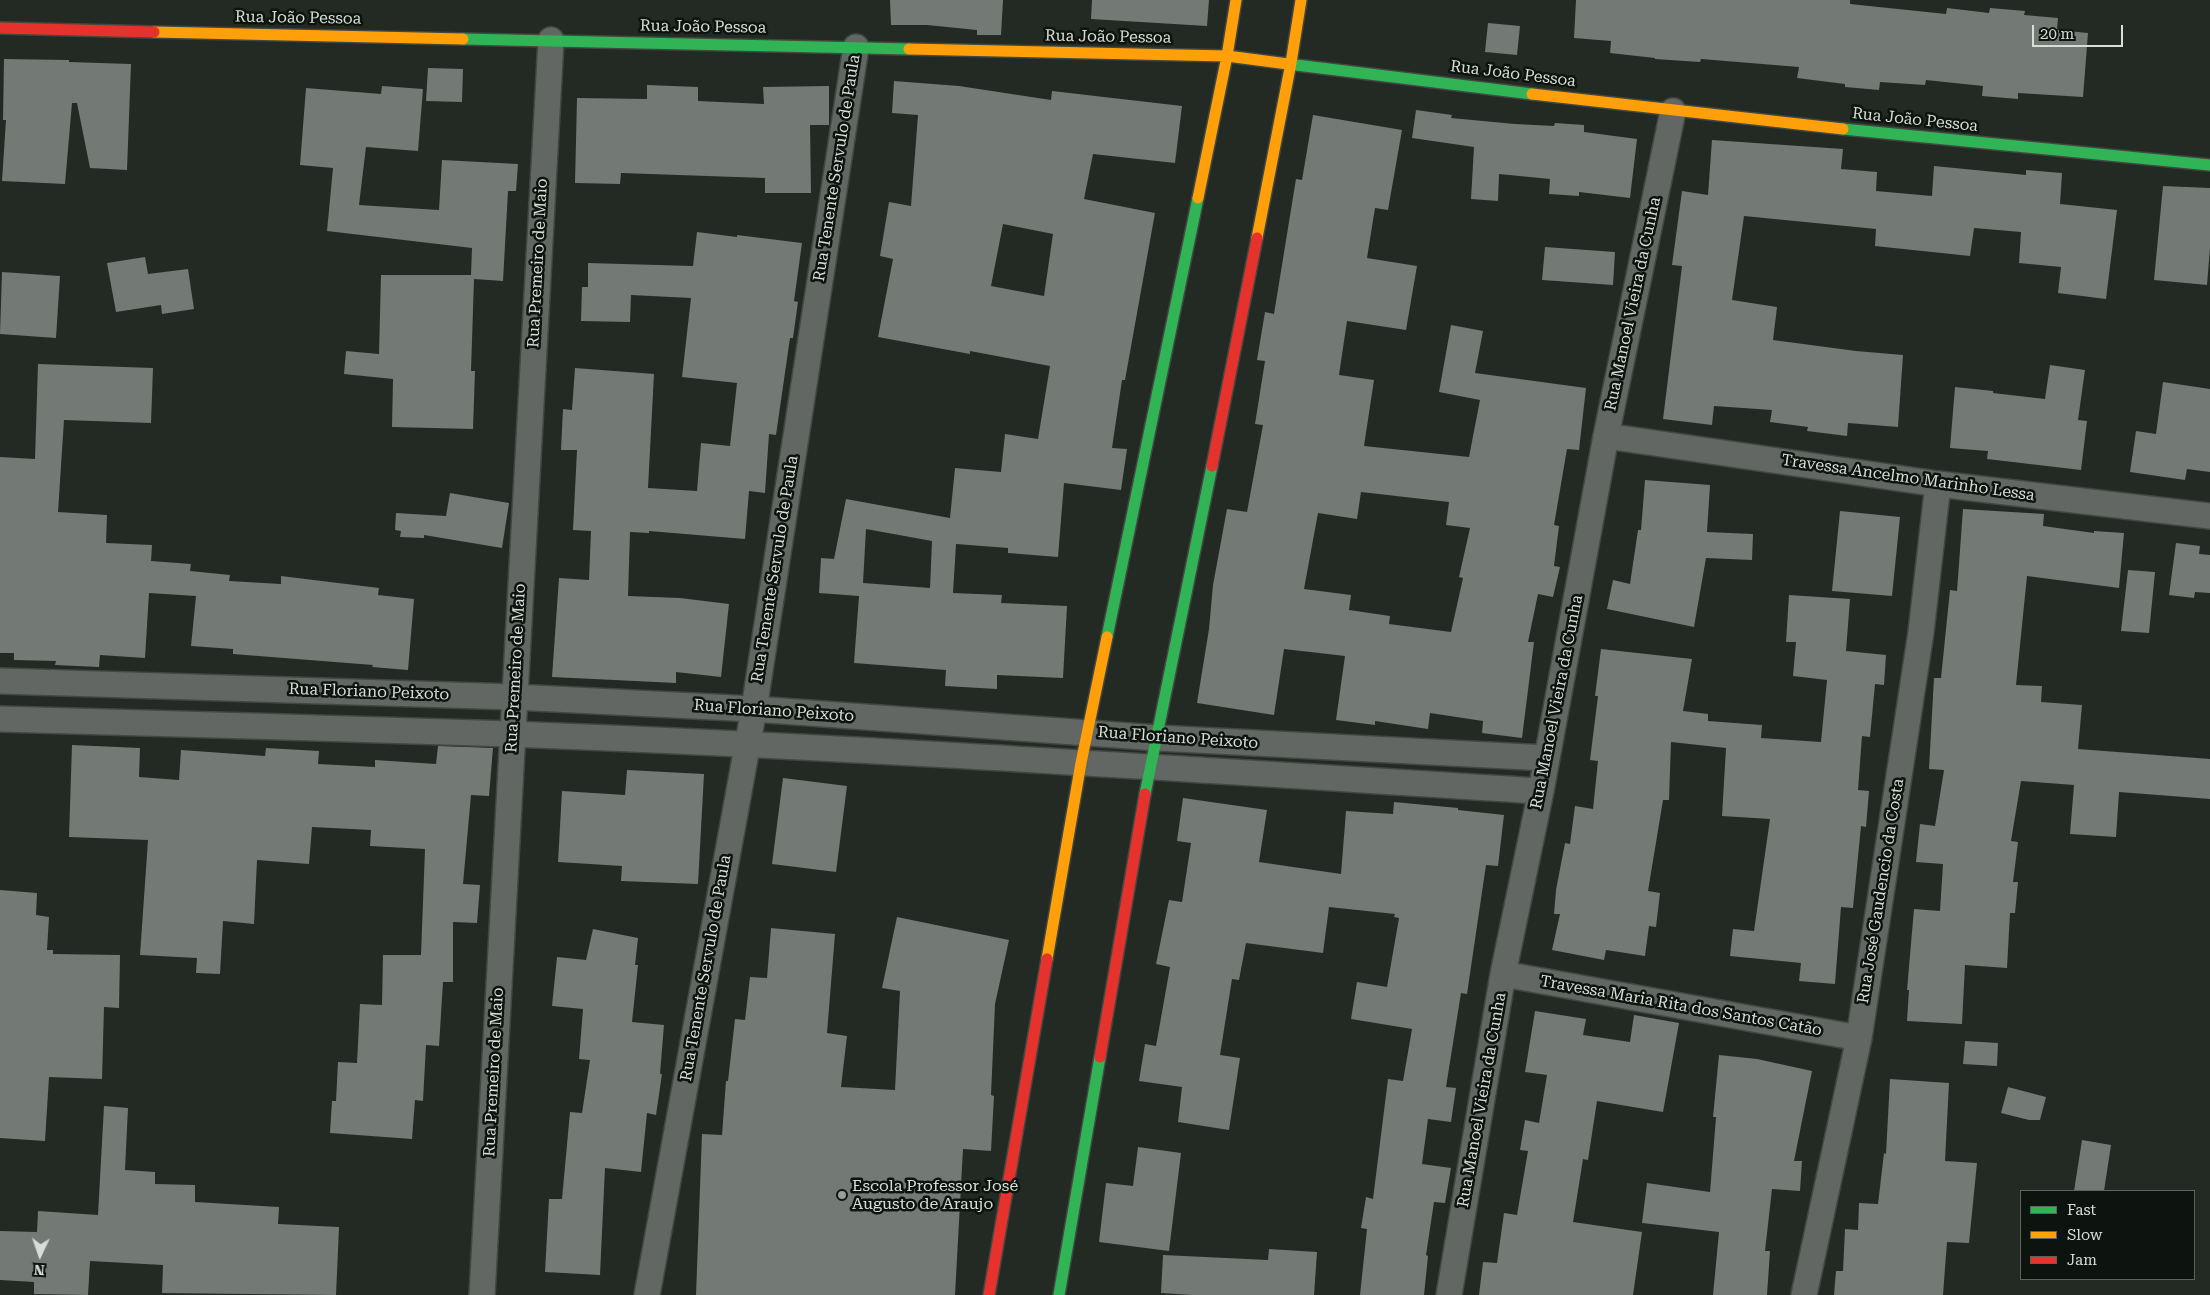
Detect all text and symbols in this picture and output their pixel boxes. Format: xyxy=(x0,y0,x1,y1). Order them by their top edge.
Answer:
street label: Rua João Pessoa xyxy=(235,7,361,29)
scale bar xyxy=(2035,15,2126,47)
street label: Rua João Pessoa xyxy=(640,16,766,38)
text: 20 m xyxy=(2040,25,2074,43)
street label: Rua João Pessoa xyxy=(1045,26,1171,48)
street label: Rua Tenente Servulo de Paula xyxy=(810,53,864,283)
street label: Rua João Pessoa xyxy=(1449,57,1577,91)
street label: Rua João Pessoa xyxy=(1851,104,1979,136)
street label: Rua Premeiro de Maio xyxy=(524,178,552,348)
street label: Rua Manoel Vieira da Cunha xyxy=(1601,195,1665,413)
street label: Travessa Ancelmo Marinho Lessa xyxy=(1780,451,2036,505)
street label: Rua Tenente Servulo de Paula xyxy=(748,454,802,684)
street label: Rua Premeiro de Maio xyxy=(502,583,530,753)
street label: Rua Manoel Vieira da Cunha xyxy=(1527,593,1587,811)
street label: Rua Floriano Peixoto xyxy=(288,680,450,704)
street label: Rua Floriano Peixoto xyxy=(693,696,855,726)
street label: Rua Floriano Peixoto xyxy=(1097,723,1259,753)
street label: Rua José Gaudencio da Costa xyxy=(1854,777,1908,1005)
street label: Rua Tenente Servulo de Paula xyxy=(677,853,735,1083)
street label: Travessa Maria Rita dos Santos Catão xyxy=(1539,972,1823,1040)
street label: Rua Premeiro de Maio xyxy=(480,987,508,1157)
street label: Rua Manoel Vieira da Cunha xyxy=(1454,991,1510,1209)
place label: Escola Professor José Augusto de Araujo xyxy=(852,1176,1018,1214)
marker: Escola Professor José Augusto de Araujo xyxy=(836,1189,848,1201)
legend xyxy=(2020,1190,2195,1280)
text: Fast xyxy=(2067,1201,2096,1219)
text: Slow xyxy=(2067,1226,2102,1244)
north arrow xyxy=(15,1230,65,1280)
text: Jam xyxy=(2067,1251,2097,1269)
text: N xyxy=(33,1262,45,1278)

